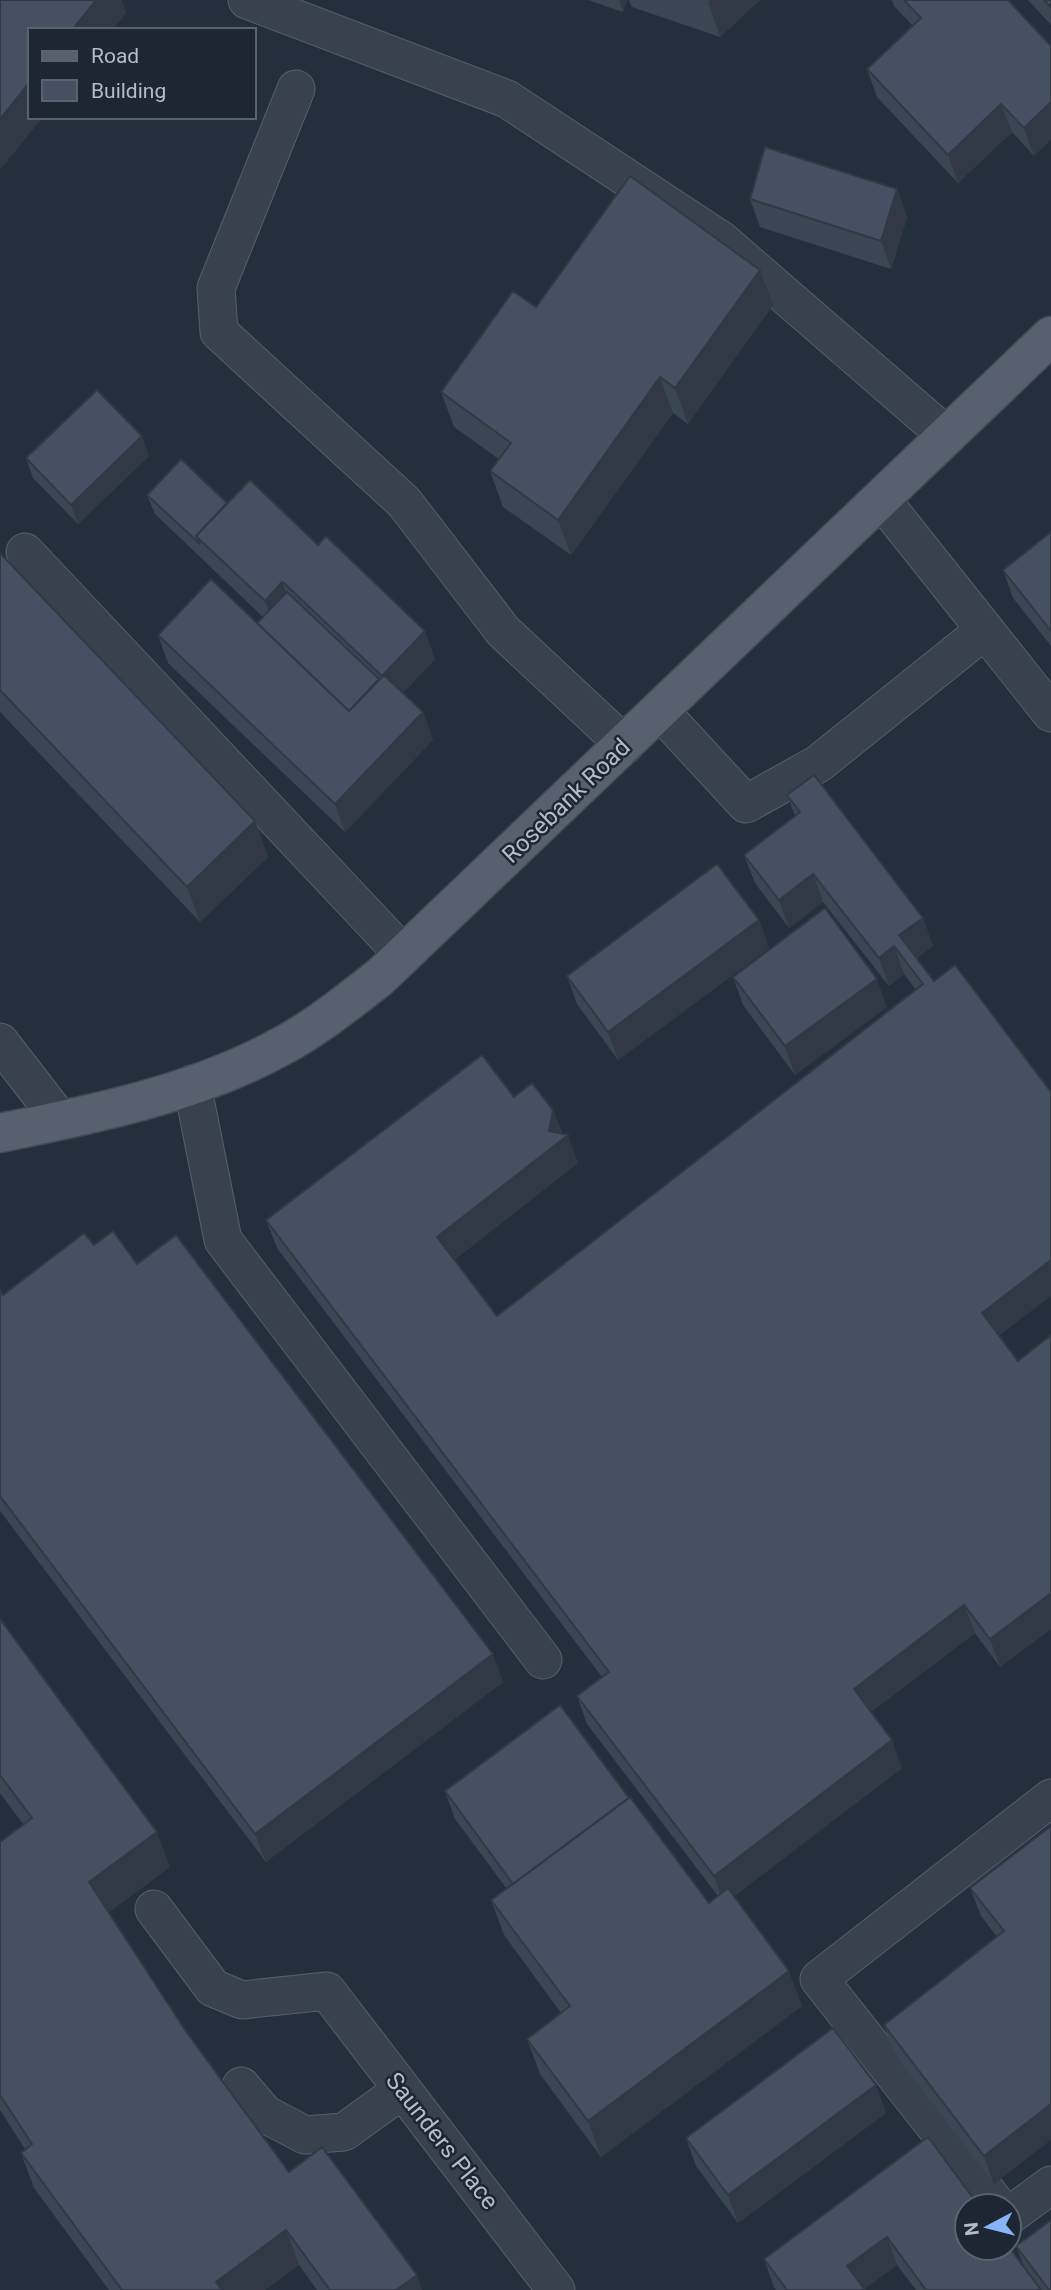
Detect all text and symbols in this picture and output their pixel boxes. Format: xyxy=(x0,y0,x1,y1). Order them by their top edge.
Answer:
legend xyxy=(28,28,256,119)
text: Road xyxy=(91,44,139,68)
text: Building xyxy=(91,79,166,103)
street label: Rosebank Road xyxy=(496,733,636,869)
street label: Saunders Place xyxy=(380,2067,504,2215)
north arrow xyxy=(953,2192,1023,2262)
text: N xyxy=(959,2221,984,2237)

